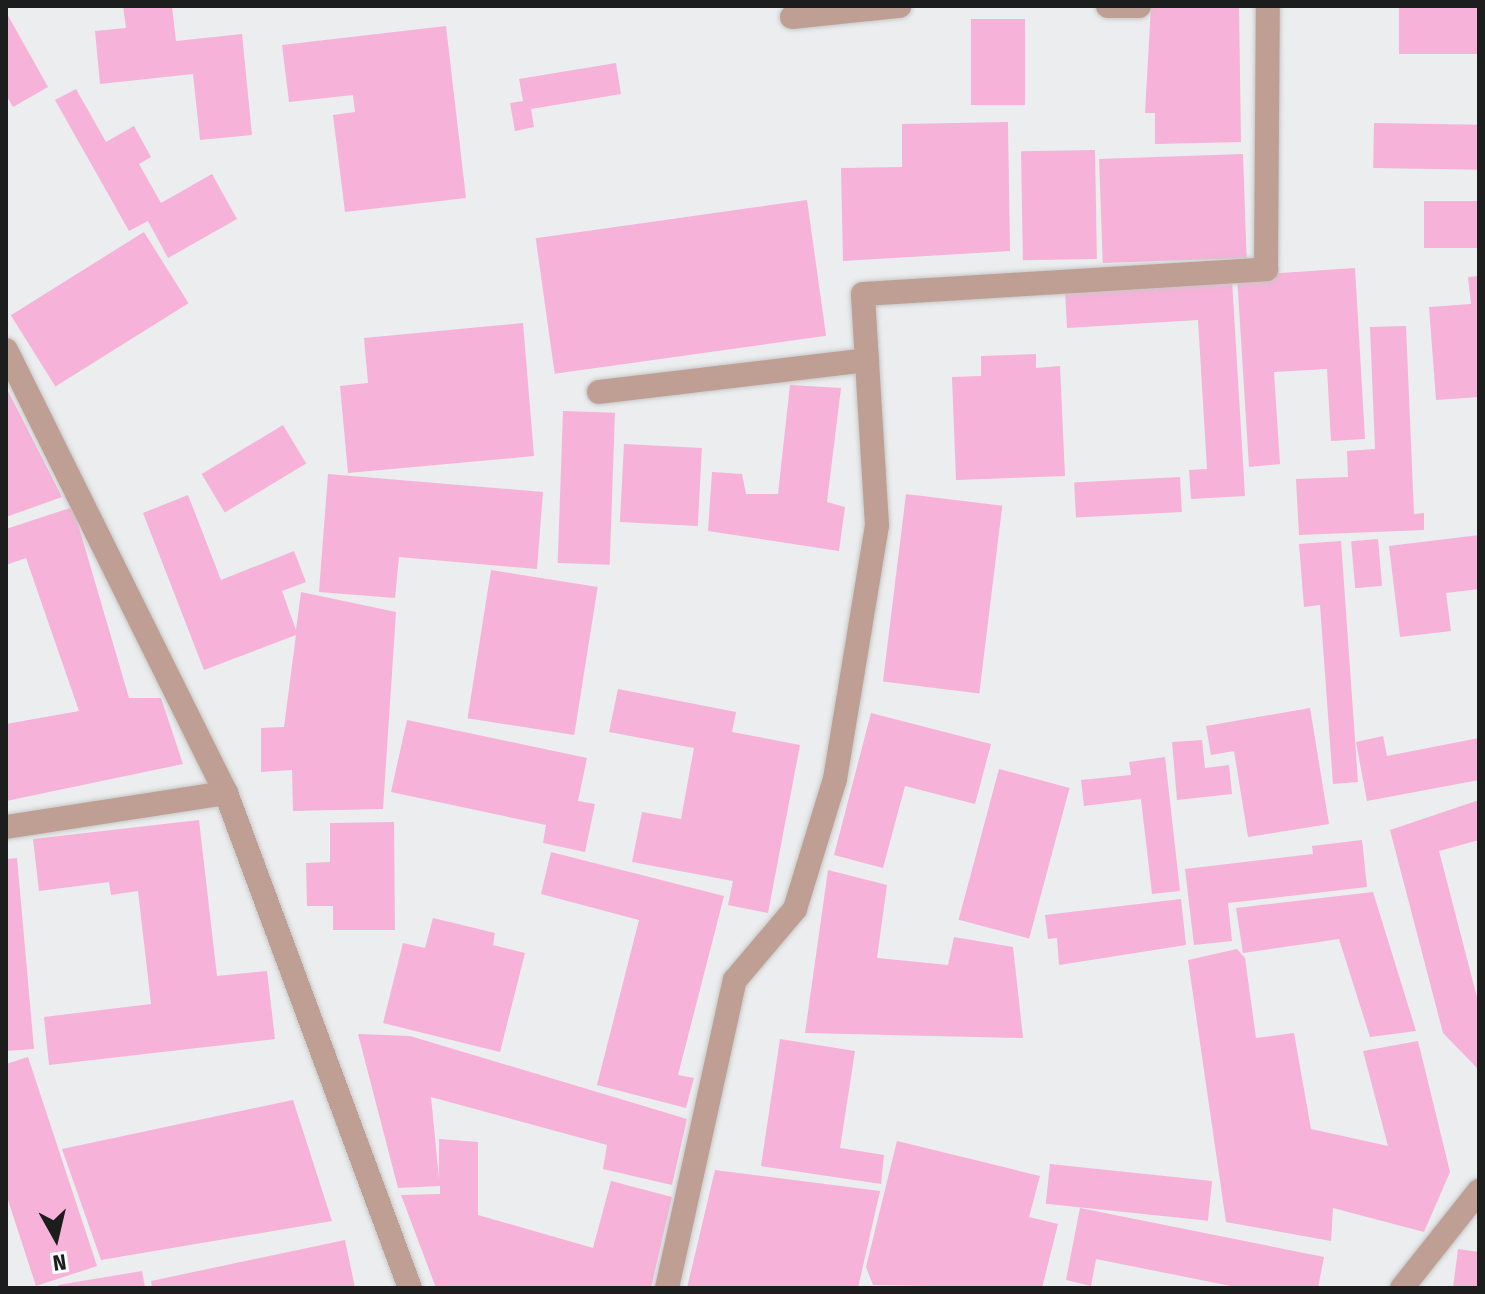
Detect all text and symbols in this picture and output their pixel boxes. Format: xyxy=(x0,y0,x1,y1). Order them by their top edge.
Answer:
north arrow xyxy=(16,1198,96,1278)
text: N xyxy=(51,1248,68,1277)

